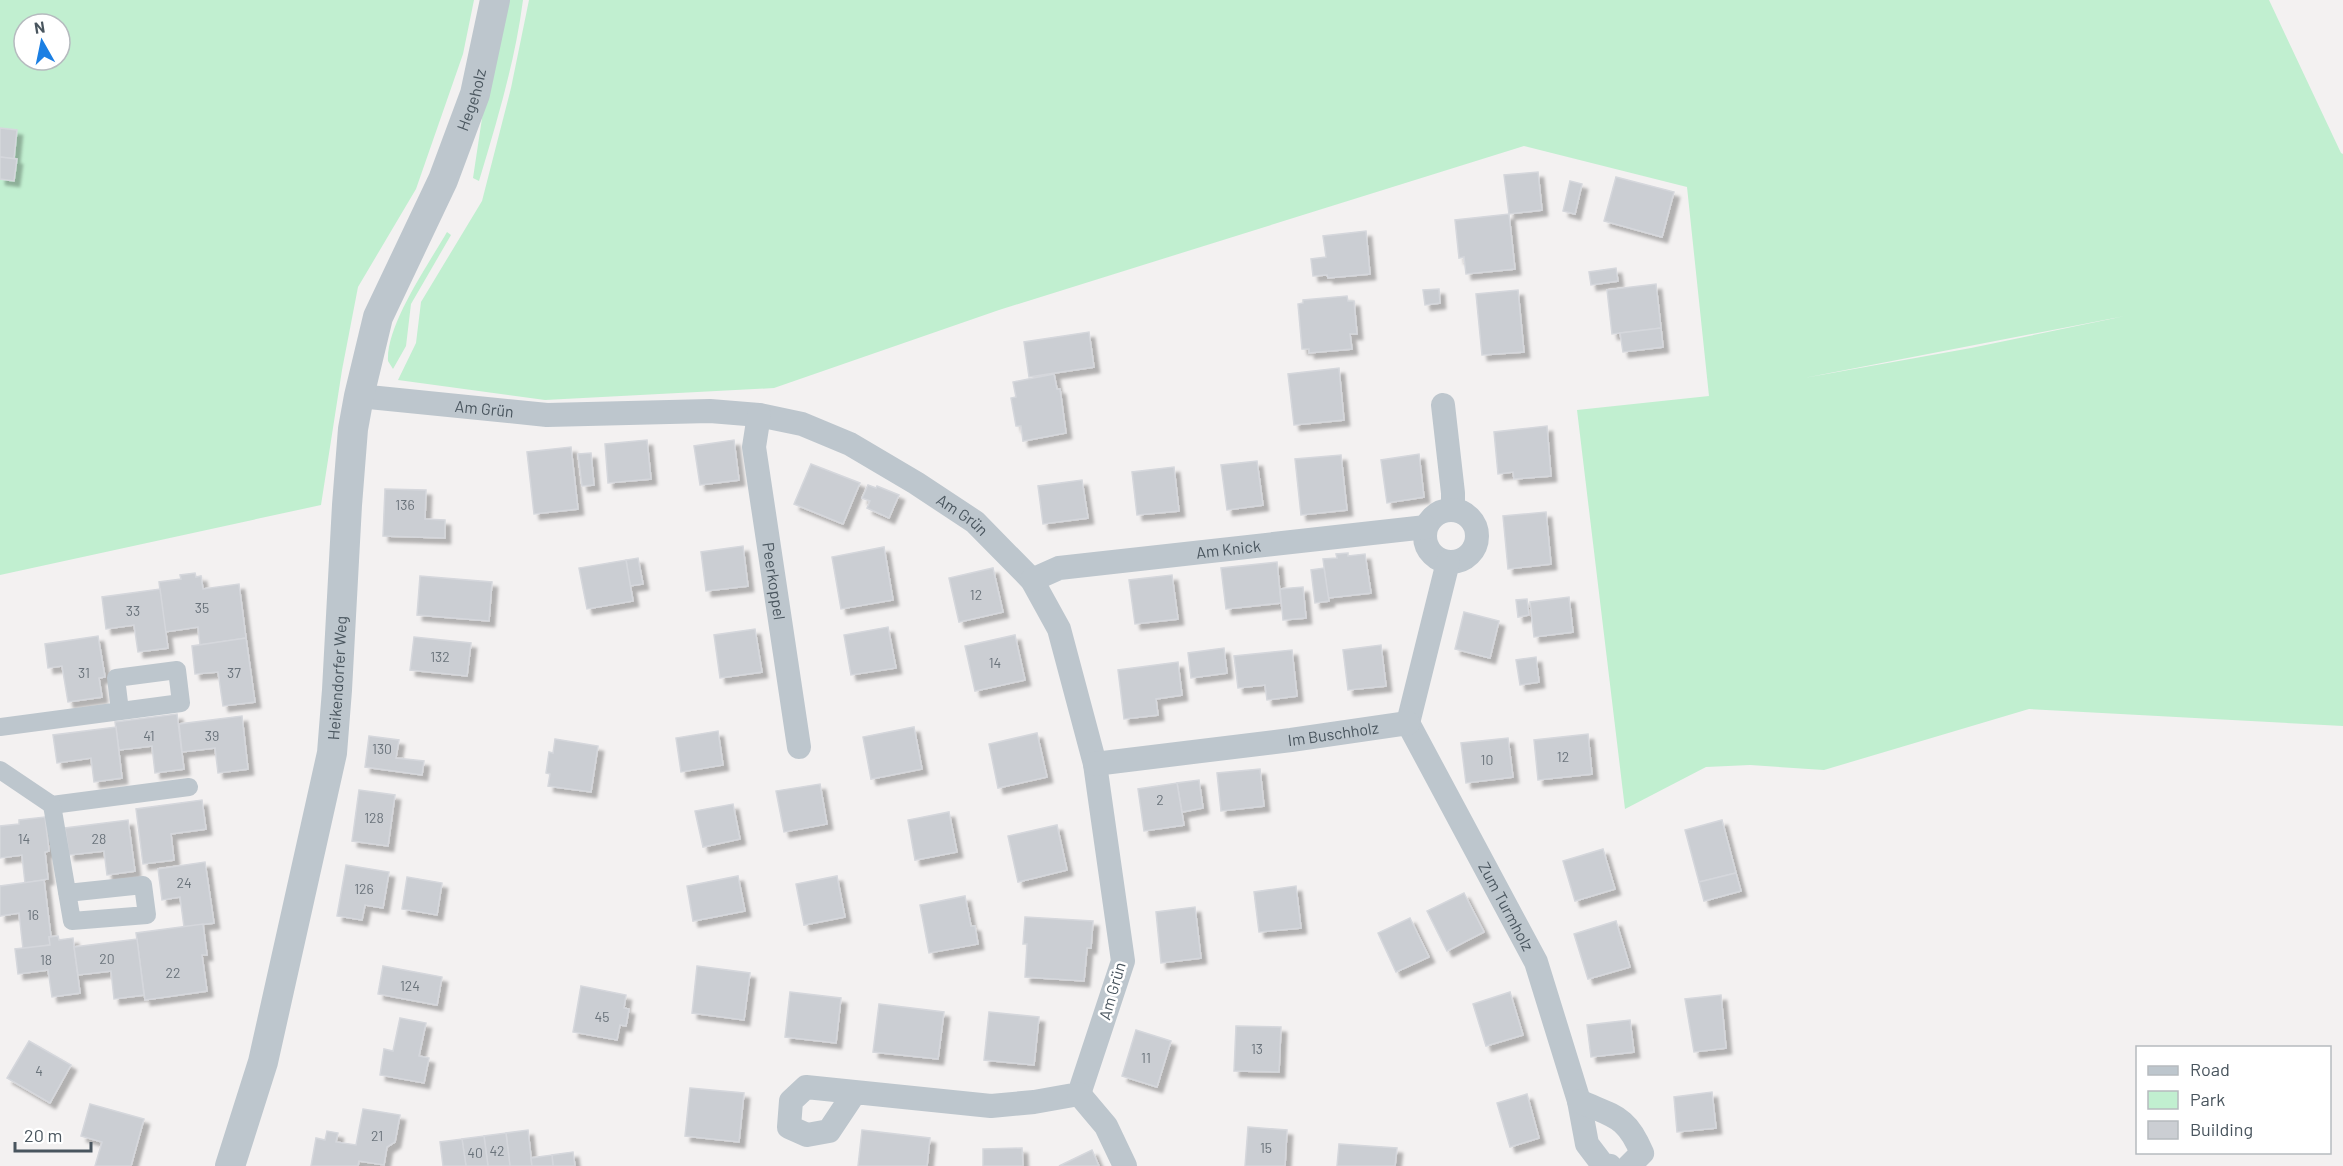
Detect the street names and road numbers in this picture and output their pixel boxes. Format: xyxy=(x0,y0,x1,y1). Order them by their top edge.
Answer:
street label: Hegeholz xyxy=(452,67,489,133)
street label: Am Grün xyxy=(454,396,515,421)
street label: Am Grün xyxy=(933,489,993,539)
street label: Am Knick xyxy=(1195,536,1262,562)
street label: Peerkoppel xyxy=(759,541,790,621)
street label: Heikendorfer Weg xyxy=(323,615,350,741)
street label: Im Buschholz xyxy=(1287,717,1380,749)
street label: Zum Turmholz xyxy=(1475,858,1538,954)
street label: Am Grün xyxy=(1094,960,1129,1022)

